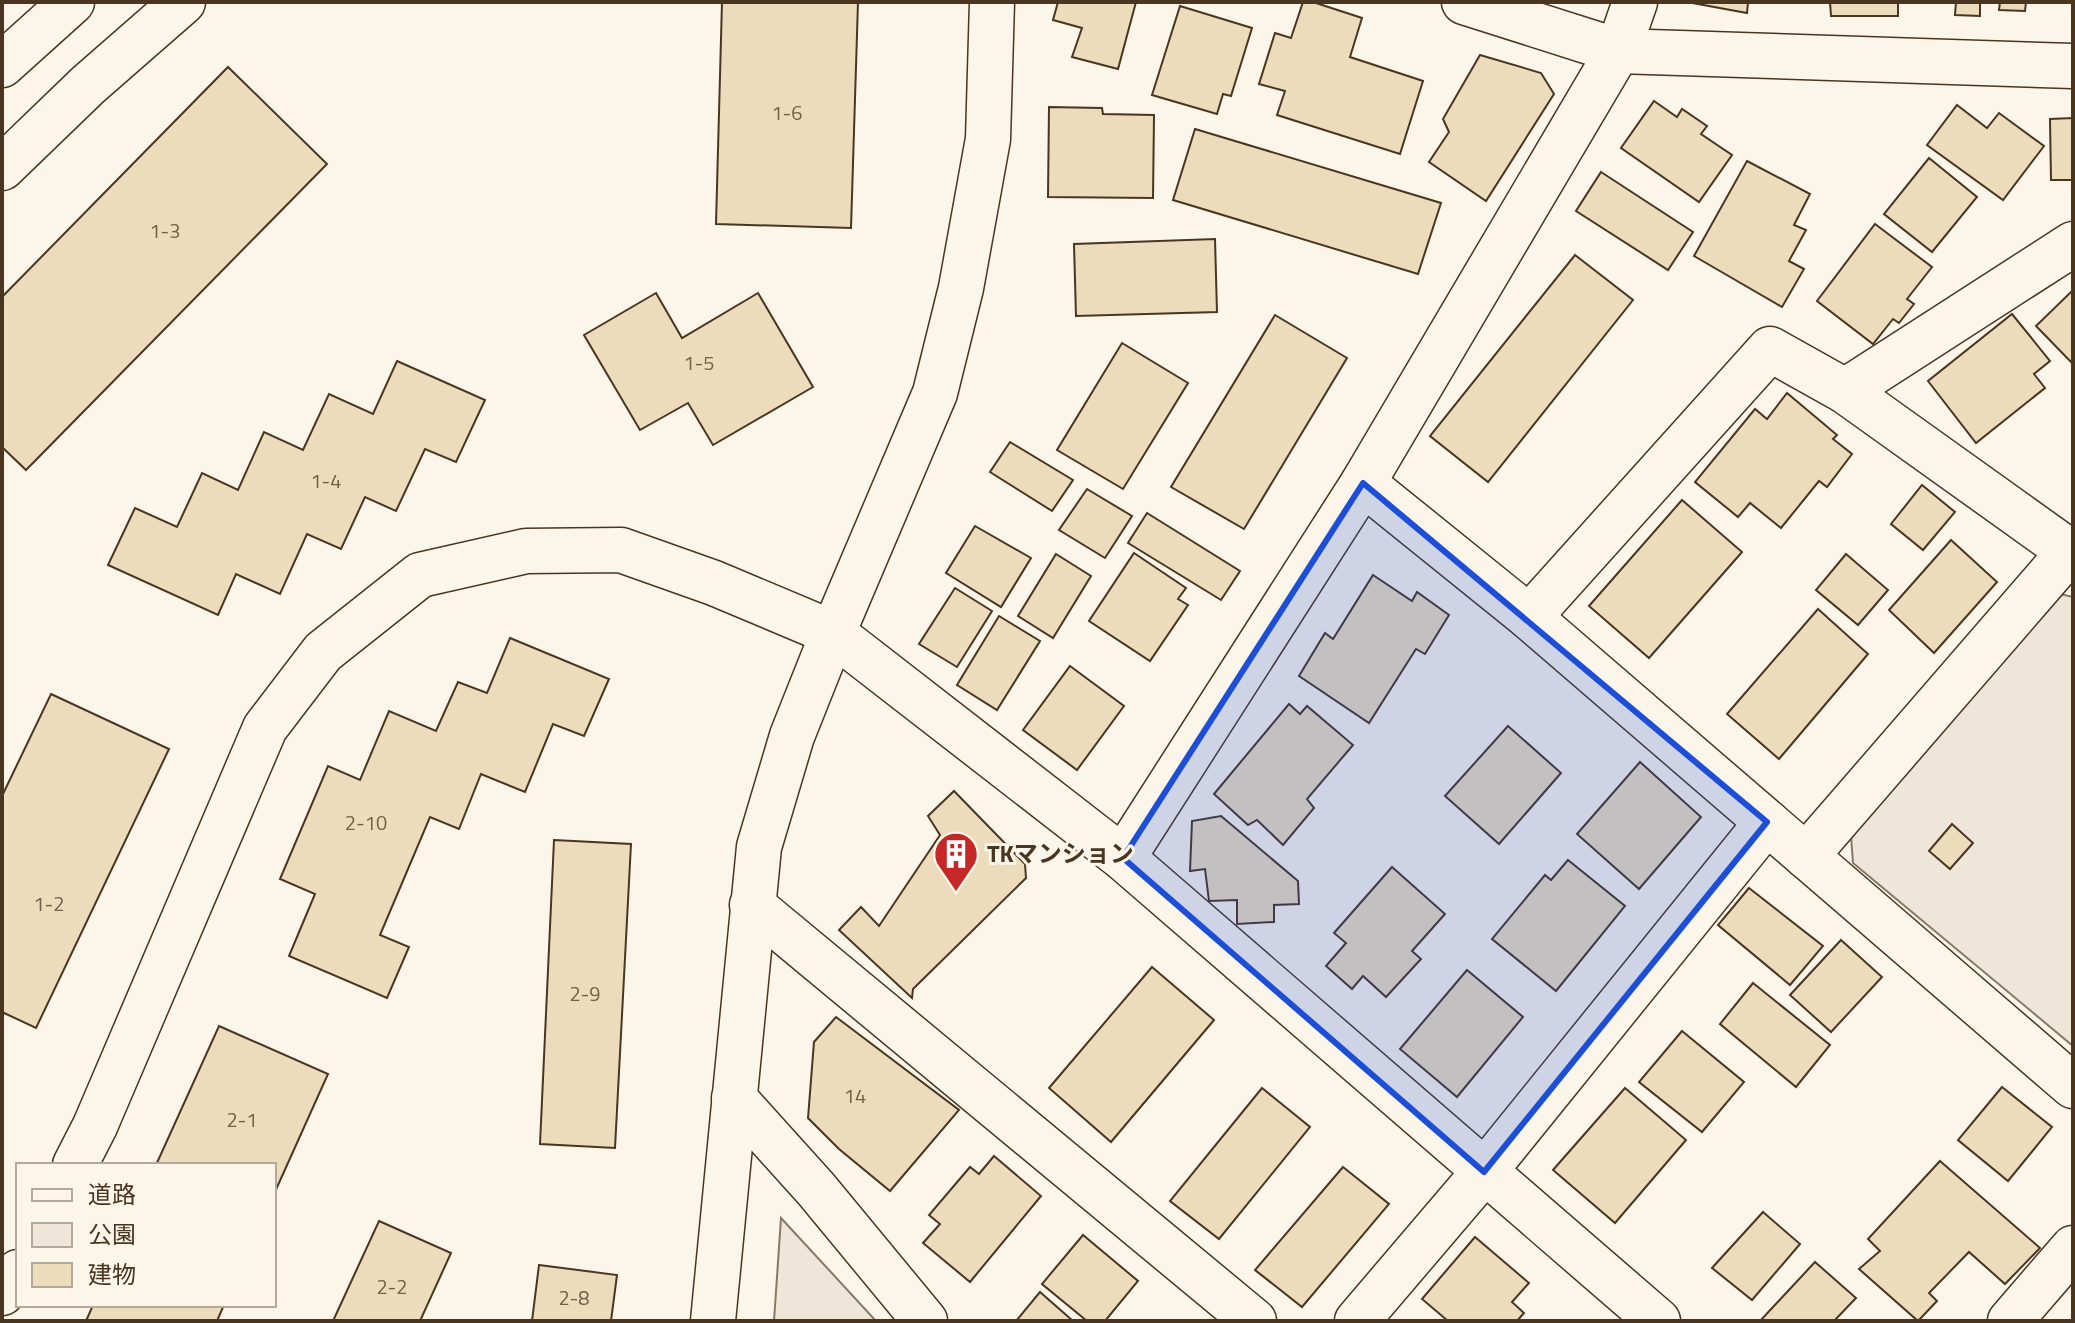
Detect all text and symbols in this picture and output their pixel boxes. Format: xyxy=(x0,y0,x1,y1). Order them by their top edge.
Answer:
house number: 1-6 xyxy=(771,97,803,128)
house number: 1-3 xyxy=(149,215,181,246)
house number: 1-5 xyxy=(683,347,715,378)
house number: 1-4 xyxy=(310,465,342,496)
house number: 2-10 xyxy=(345,807,387,838)
building icon: TKマンション xyxy=(932,830,980,893)
place label: TKマンション xyxy=(987,835,1134,871)
house number: 1-2 xyxy=(33,888,65,919)
house number: 2-9 xyxy=(569,978,601,1009)
house number: 14 xyxy=(844,1080,866,1111)
house number: 2-1 xyxy=(226,1104,258,1135)
legend xyxy=(16,1163,276,1307)
text: 道路 xyxy=(88,1176,136,1212)
text: 公園 xyxy=(88,1216,136,1252)
text: 建物 xyxy=(88,1256,136,1292)
house number: 2-2 xyxy=(376,1271,408,1302)
house number: 2-8 xyxy=(558,1282,590,1313)

